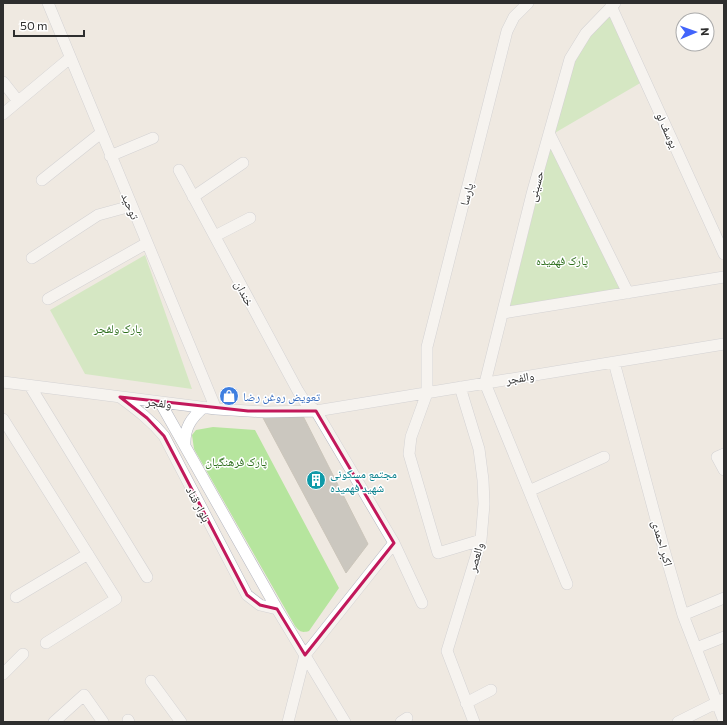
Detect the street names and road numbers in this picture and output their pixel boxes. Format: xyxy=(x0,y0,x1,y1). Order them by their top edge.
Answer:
street label: یوسف لو xyxy=(653,110,682,151)
street label: حسینی xyxy=(524,169,547,203)
street label: پارسا xyxy=(456,181,477,207)
street label: توحید xyxy=(118,191,143,222)
street label: خندان xyxy=(232,278,258,309)
street label: والفجر xyxy=(504,368,535,387)
street label: ولفجر xyxy=(144,393,173,412)
street label: بلوار قناد xyxy=(183,484,214,525)
street label: اکبر احمدی xyxy=(648,518,676,568)
street label: والعصر xyxy=(464,541,486,574)

